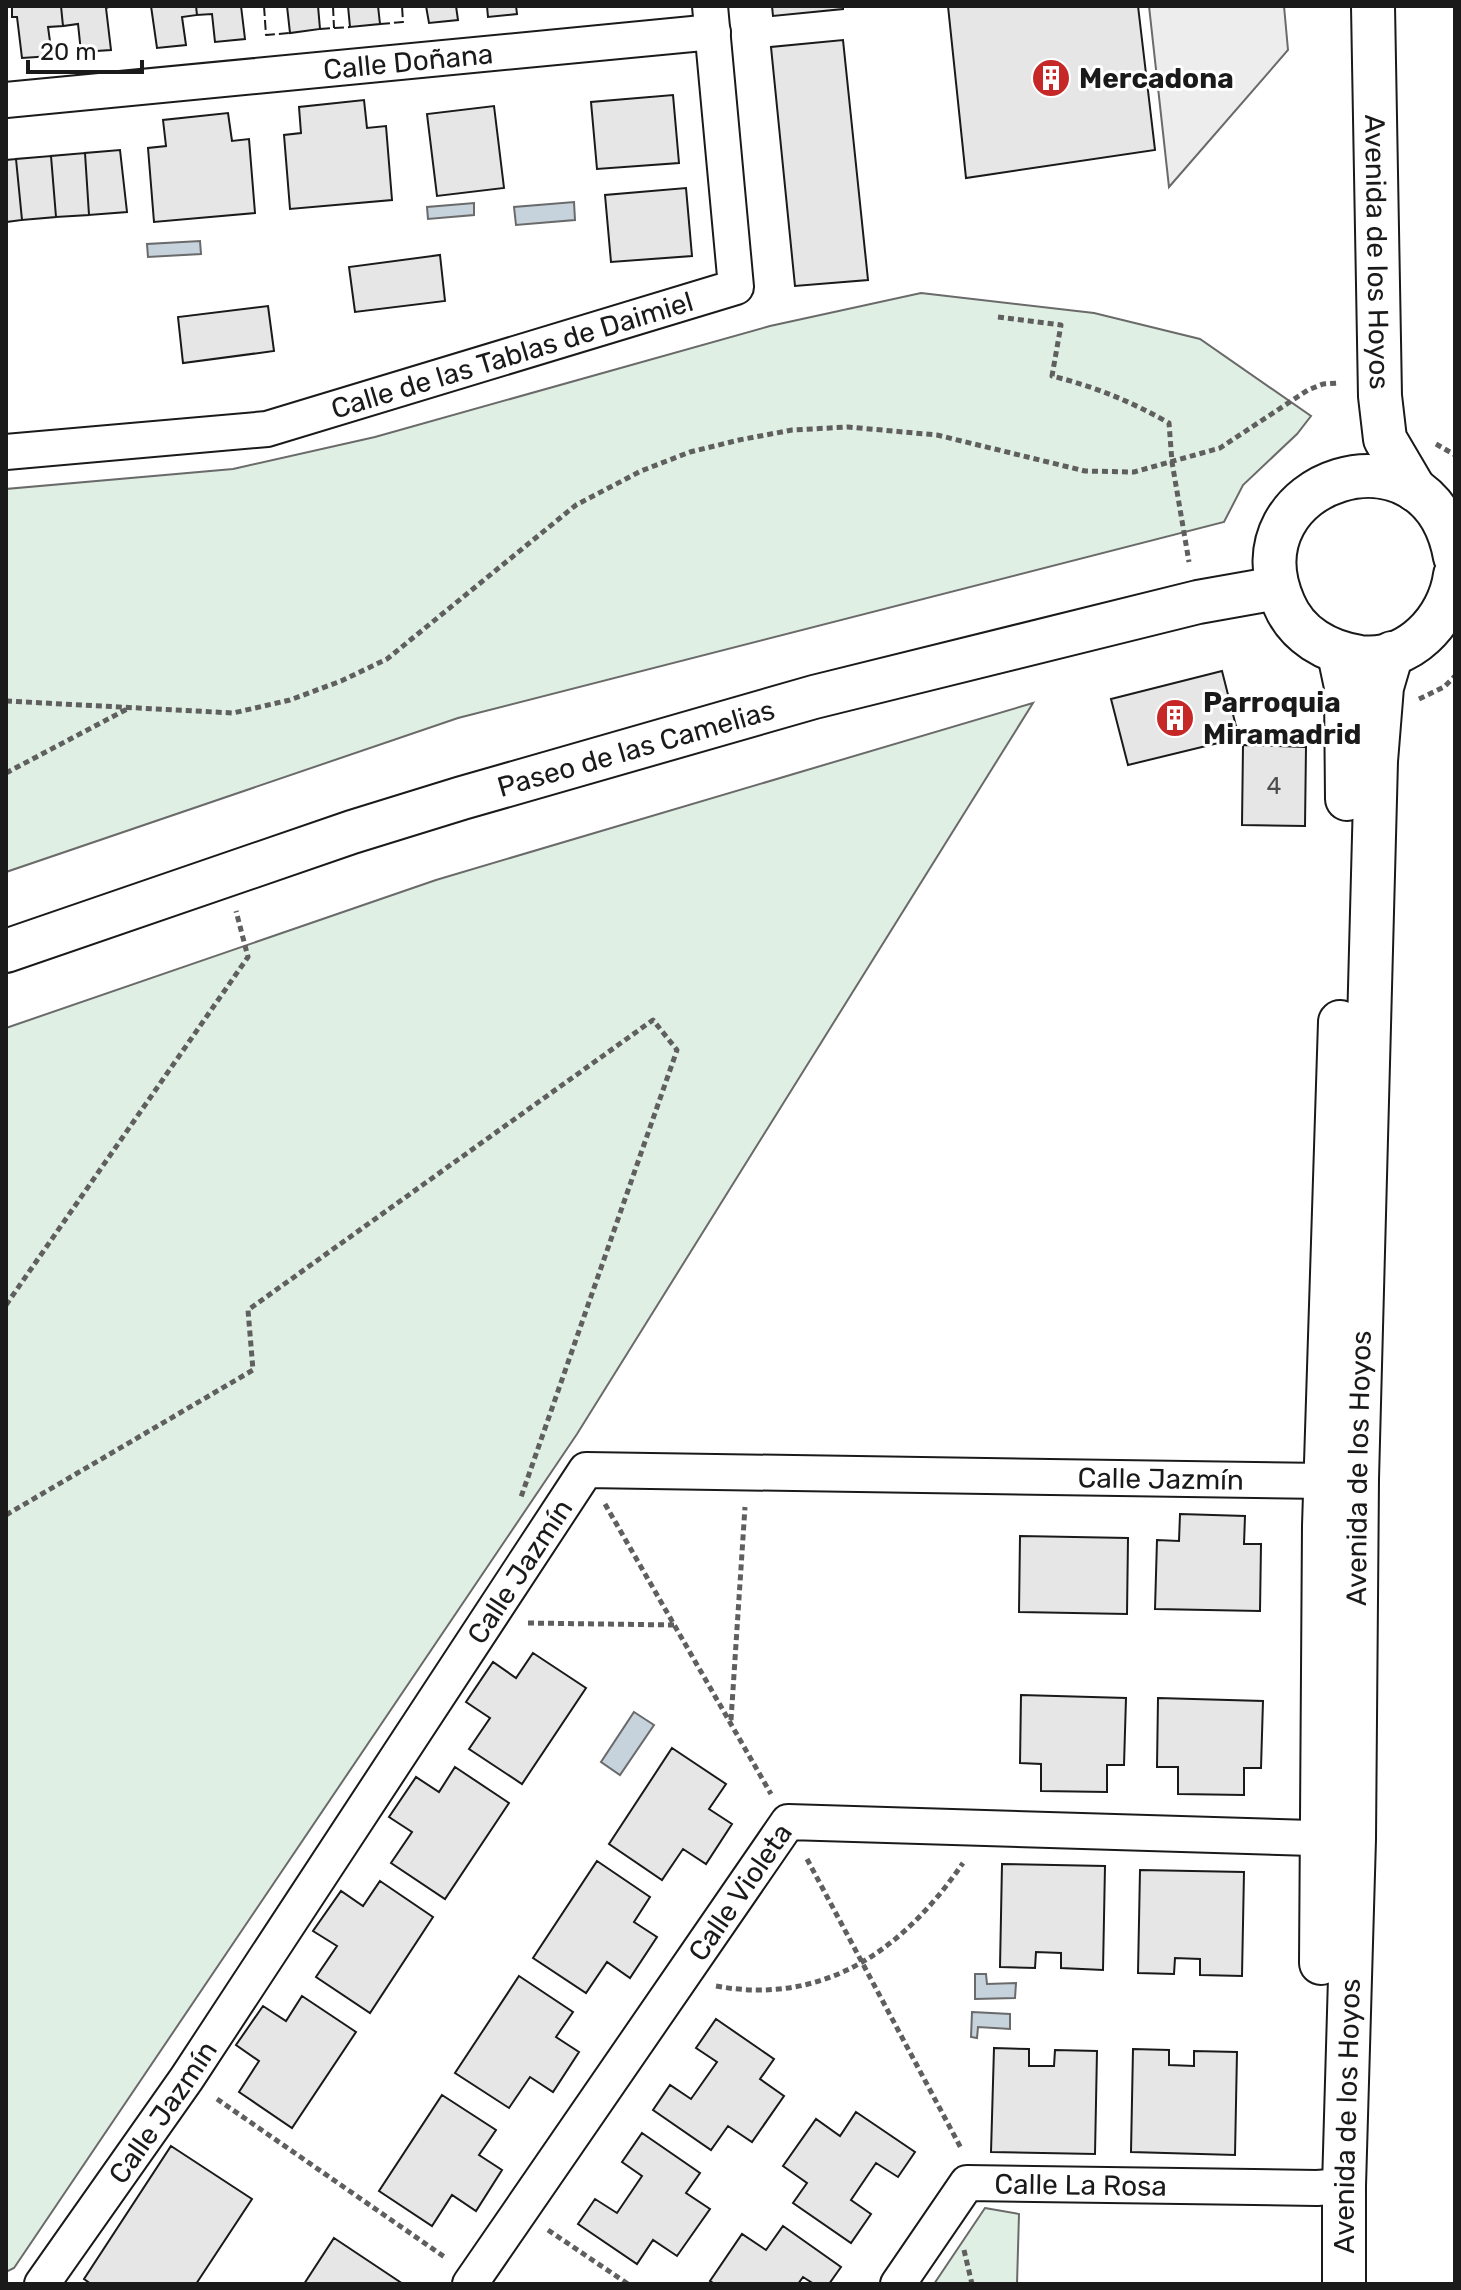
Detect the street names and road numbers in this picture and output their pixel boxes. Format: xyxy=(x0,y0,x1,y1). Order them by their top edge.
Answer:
street label: Calle Doñana xyxy=(322,37,495,86)
street label: Avenida de los Hoyos xyxy=(1358,114,1396,390)
street label: Calle de las Tablas de Daimiel xyxy=(327,285,697,426)
street label: Paseo de las Camelias xyxy=(494,693,778,804)
street label: Avenida de los Hoyos xyxy=(1340,1330,1378,1606)
street label: Calle Jazmín xyxy=(1077,1461,1244,1497)
street label: Calle Jazmín xyxy=(461,1493,579,1650)
street label: Calle Violeta xyxy=(681,1817,799,1967)
street label: Avenida de los Hoyos xyxy=(1328,1978,1367,2254)
street label: Calle Jazmín xyxy=(102,2035,224,2190)
street label: Calle La Rosa xyxy=(994,2167,1167,2203)

